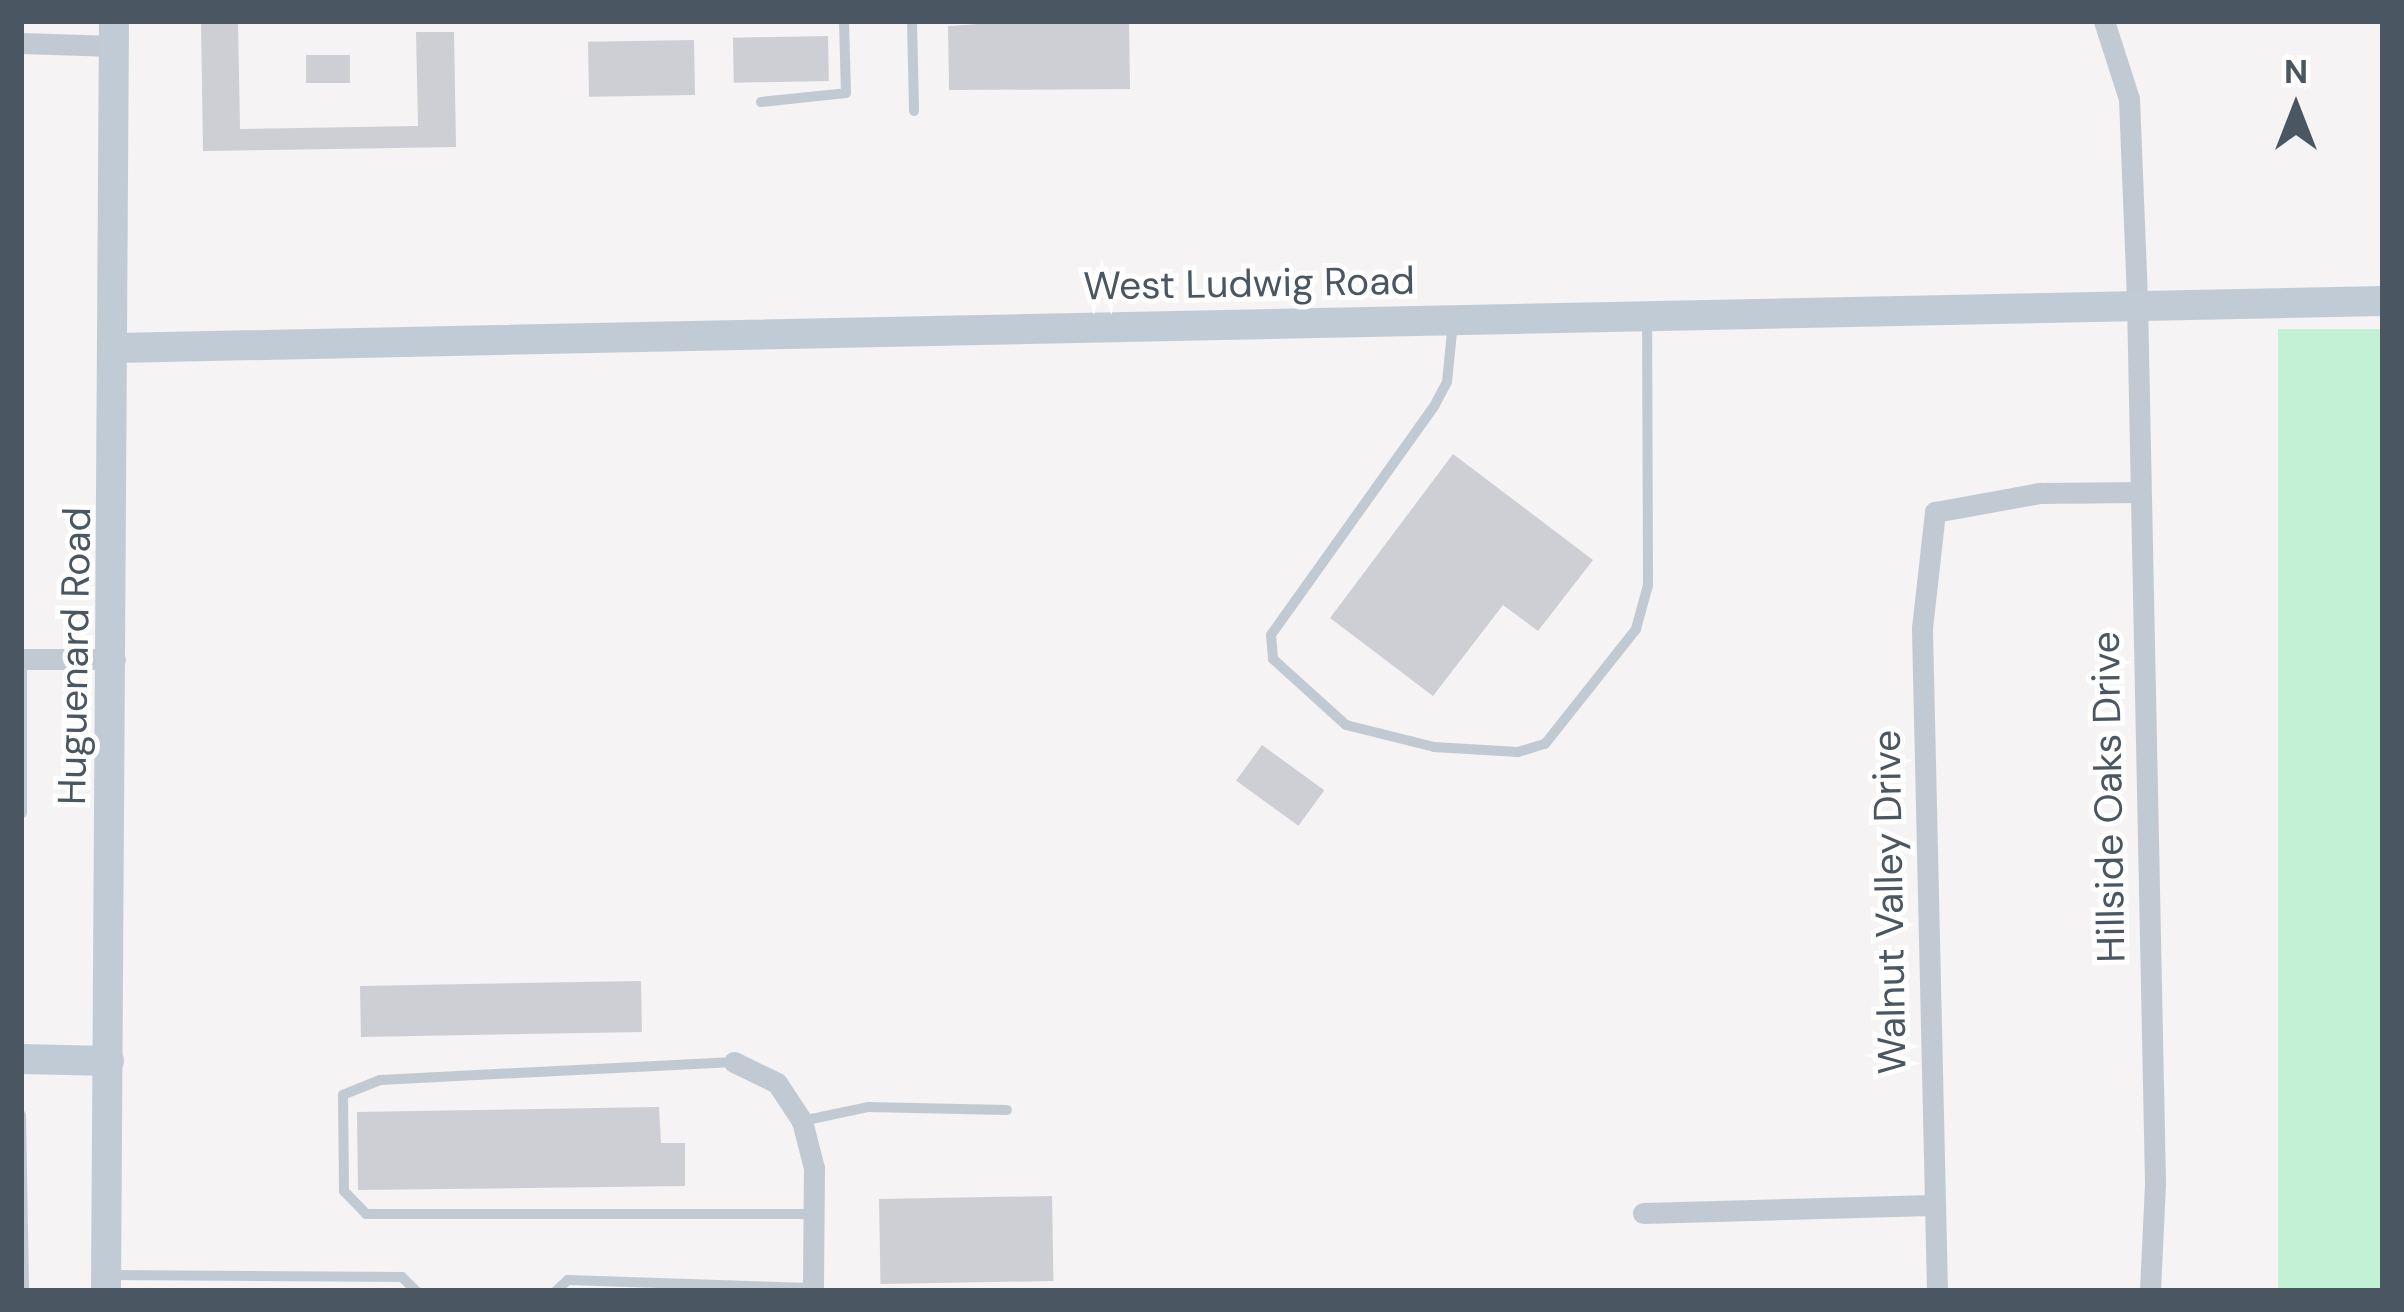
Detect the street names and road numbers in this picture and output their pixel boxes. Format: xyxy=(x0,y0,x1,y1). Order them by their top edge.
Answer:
street label: West Ludwig Road xyxy=(1083,258,1415,310)
street label: Huguenard Road xyxy=(49,507,101,805)
street label: Hillside Oaks Drive xyxy=(2083,631,2135,963)
street label: Walnut Valley Drive xyxy=(1864,729,1916,1075)

